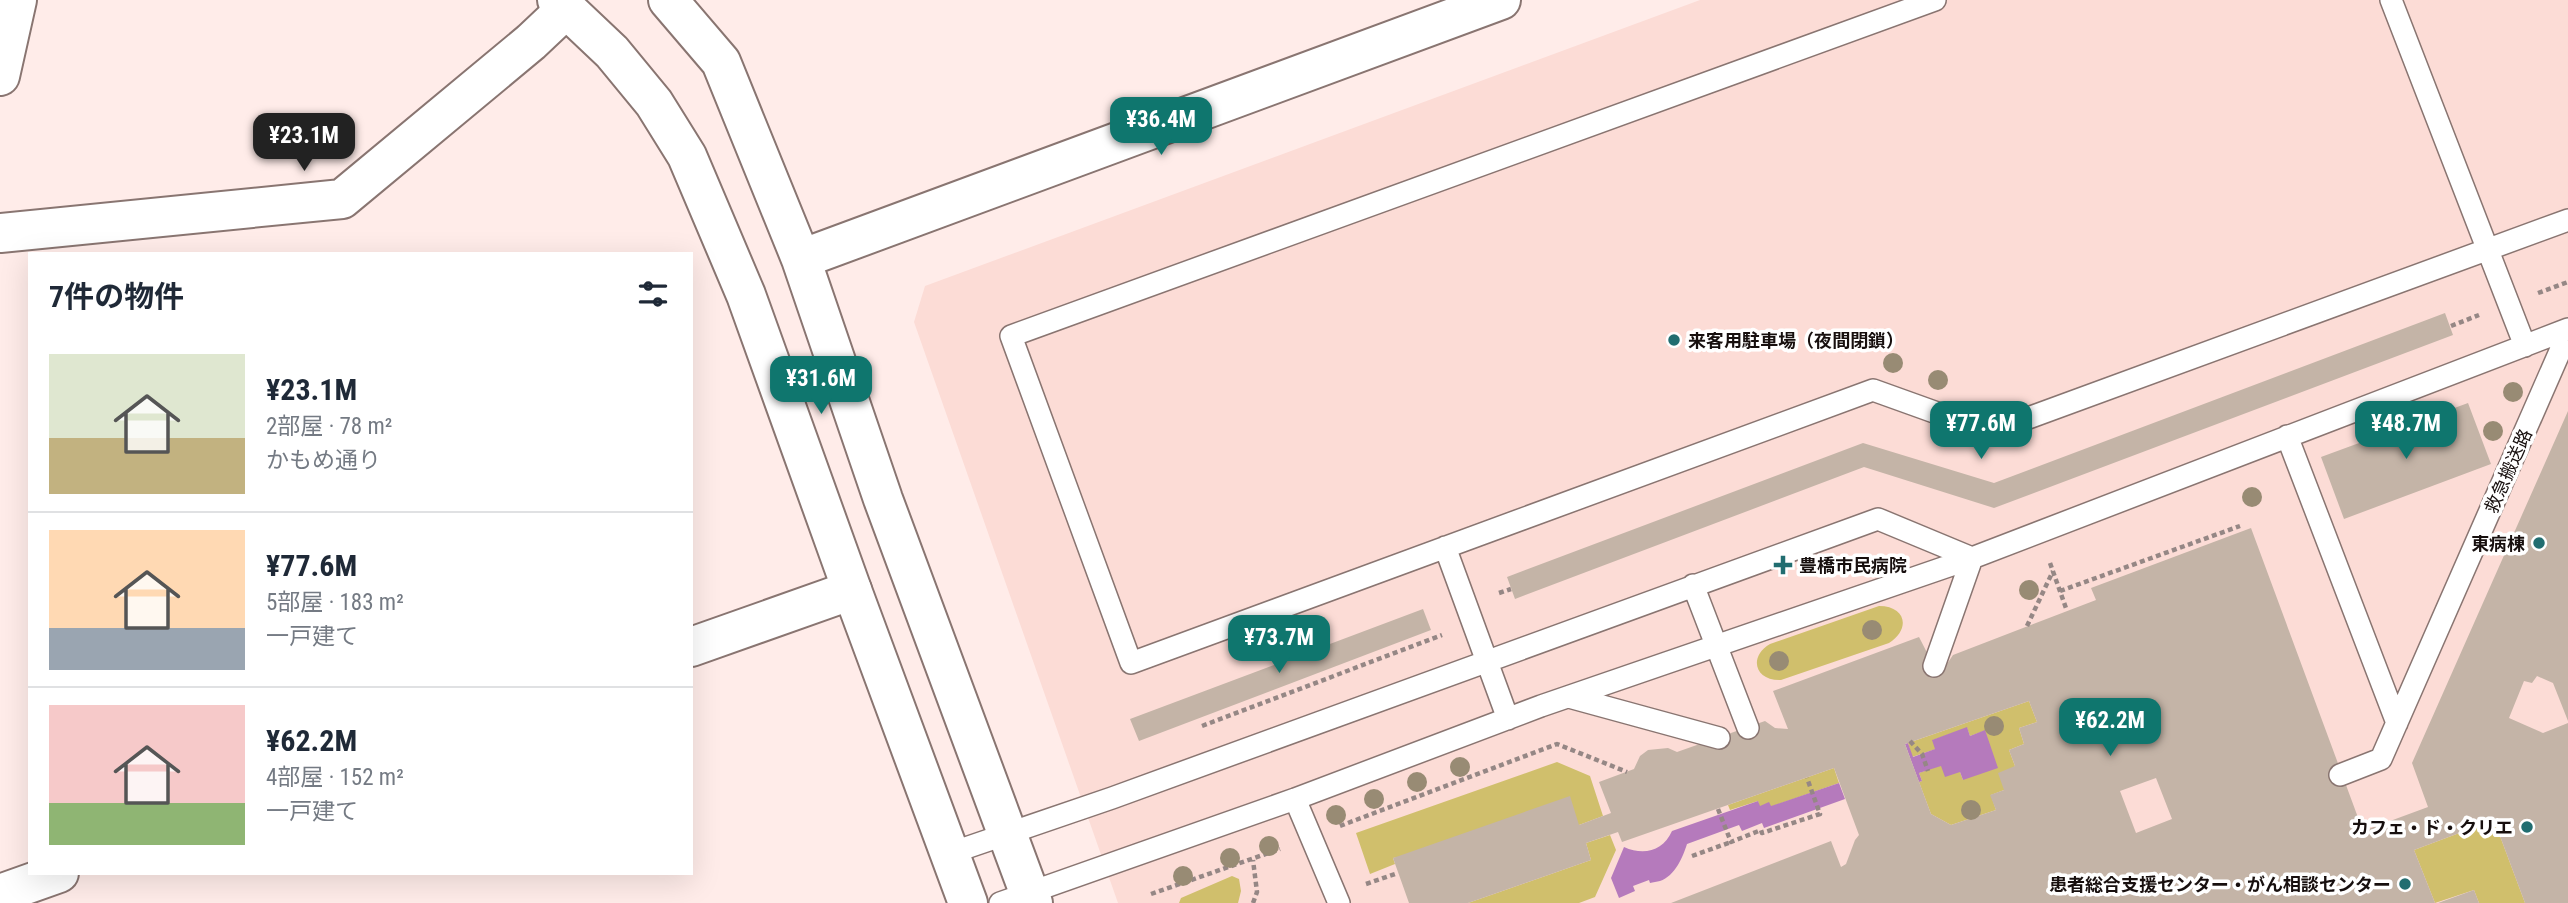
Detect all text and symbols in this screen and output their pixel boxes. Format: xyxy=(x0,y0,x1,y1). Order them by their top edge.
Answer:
pin: ¥36.4M xyxy=(1104,97,1218,157)
text: ¥36.4M xyxy=(1126,106,1196,133)
pin: ¥23.1M xyxy=(247,114,361,173)
text: ¥23.1M xyxy=(269,122,339,149)
icon: filters xyxy=(634,275,672,313)
text: 7件の物件 xyxy=(49,279,184,314)
place label: 来客用駐車場（夜間閉鎖） xyxy=(1688,330,1904,351)
marker: 来客用駐車場（夜間閉鎖） xyxy=(1666,332,1682,348)
pin: ¥31.6M xyxy=(764,356,878,416)
text: ¥31.6M xyxy=(786,365,856,392)
text: ¥23.1M xyxy=(266,372,357,407)
icon: home xyxy=(105,382,189,466)
pin: ¥77.6M xyxy=(1924,402,2038,461)
pin: ¥48.7M xyxy=(2349,402,2463,461)
text: ¥77.6M xyxy=(1946,410,2016,437)
text: ¥48.7M xyxy=(2371,410,2441,437)
text: 2部屋 · 78 m² xyxy=(266,413,392,440)
street label: 救急搬送路 xyxy=(2480,426,2536,516)
text: かもめ通り xyxy=(266,447,381,474)
place label: 東病棟 xyxy=(2471,533,2525,554)
marker: 東病棟 xyxy=(2531,535,2547,551)
text: ¥77.6M xyxy=(266,548,357,583)
marker: 豊橋市民病院 xyxy=(1773,555,1793,575)
place label: 豊橋市民病院 xyxy=(1799,555,1907,576)
icon: home xyxy=(105,558,189,642)
text: 5部屋 · 183 m² xyxy=(266,589,404,616)
pin: ¥73.7M xyxy=(1222,616,1336,675)
text: 一戸建て xyxy=(266,623,358,650)
text: ¥73.7M xyxy=(1244,624,1314,651)
pin: ¥62.2M xyxy=(2053,698,2167,758)
text: ¥62.2M xyxy=(2075,707,2145,734)
text: ¥62.2M xyxy=(266,723,357,758)
icon: home xyxy=(105,733,189,817)
text: 4部屋 · 152 m² xyxy=(266,764,404,791)
text: 一戸建て xyxy=(266,798,358,825)
place label: カフェ・ド・クリエ xyxy=(2351,817,2513,838)
marker: カフェ・ド・クリエ xyxy=(2519,819,2535,835)
place label: 患者総合支援センター・がん相談センター xyxy=(2049,874,2391,895)
marker: 患者総合支援センター・がん相談センター xyxy=(2397,876,2413,892)

